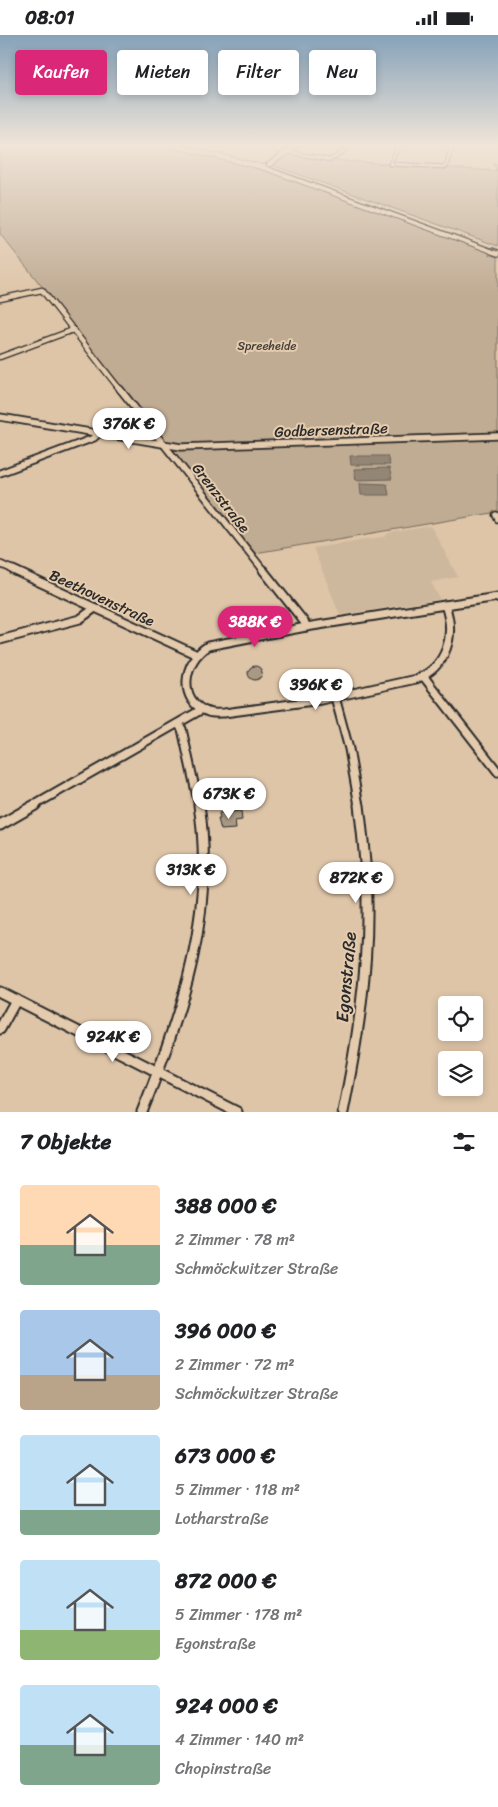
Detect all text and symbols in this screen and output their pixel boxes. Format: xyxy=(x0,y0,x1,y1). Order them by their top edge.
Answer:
text: 08:01 xyxy=(25,1,74,34)
chip: Kaufen xyxy=(15,50,107,95)
chip: Mieten xyxy=(117,50,208,95)
chip: Filter xyxy=(218,50,299,95)
chip: Neu xyxy=(309,50,376,95)
park label: Spreeheide xyxy=(237,335,297,357)
pin: 376K € xyxy=(88,407,170,450)
text: 376K € xyxy=(103,409,155,438)
street label: Godbersenstraße xyxy=(274,415,388,445)
street label: Grenzstraße xyxy=(185,457,257,539)
street label: Beethovenstraße xyxy=(45,562,159,634)
pin: 388K € xyxy=(214,605,296,648)
text: 388K € xyxy=(229,607,281,636)
pin: 396K € xyxy=(275,669,357,711)
text: 396K € xyxy=(290,670,342,699)
pin: 673K € xyxy=(188,777,270,820)
text: 673K € xyxy=(203,779,255,808)
pin: 313K € xyxy=(150,853,232,896)
text: 313K € xyxy=(167,855,215,884)
pin: 872K € xyxy=(315,861,397,904)
text: 872K € xyxy=(330,863,382,892)
street label: Egonstraße xyxy=(326,930,366,1024)
map controls xyxy=(438,996,483,1096)
button: locate xyxy=(438,996,483,1041)
pin: 924K € xyxy=(72,1021,154,1063)
text: 924K € xyxy=(86,1022,140,1051)
button: layers xyxy=(438,1051,483,1096)
text: 7 Objekte xyxy=(20,1123,111,1161)
icon: filters xyxy=(450,1128,478,1156)
text: 388 000 € xyxy=(175,1187,277,1225)
icon: home xyxy=(60,1205,120,1265)
text: 2 Zimmer · 78 m² xyxy=(175,1225,295,1254)
text: Schmöckwitzer Straße xyxy=(175,1254,338,1283)
text: 396 000 € xyxy=(175,1312,276,1350)
icon: home xyxy=(60,1330,120,1390)
text: 2 Zimmer · 72 m² xyxy=(175,1350,295,1379)
text: Schmöckwitzer Straße xyxy=(175,1379,338,1408)
text: 673 000 € xyxy=(175,1437,275,1475)
icon: home xyxy=(60,1455,120,1515)
text: 5 Zimmer · 118 m² xyxy=(175,1475,300,1504)
text: Lotharstraße xyxy=(175,1504,269,1533)
text: 872 000 € xyxy=(175,1562,276,1600)
icon: home xyxy=(60,1580,120,1640)
text: 5 Zimmer · 178 m² xyxy=(175,1600,302,1629)
text: Egonstraße xyxy=(175,1629,256,1658)
text: 924 000 € xyxy=(175,1687,278,1725)
icon: home xyxy=(60,1705,120,1765)
text: 4 Zimmer · 140 m² xyxy=(175,1725,304,1754)
text: Chopinstraße xyxy=(175,1754,271,1783)

